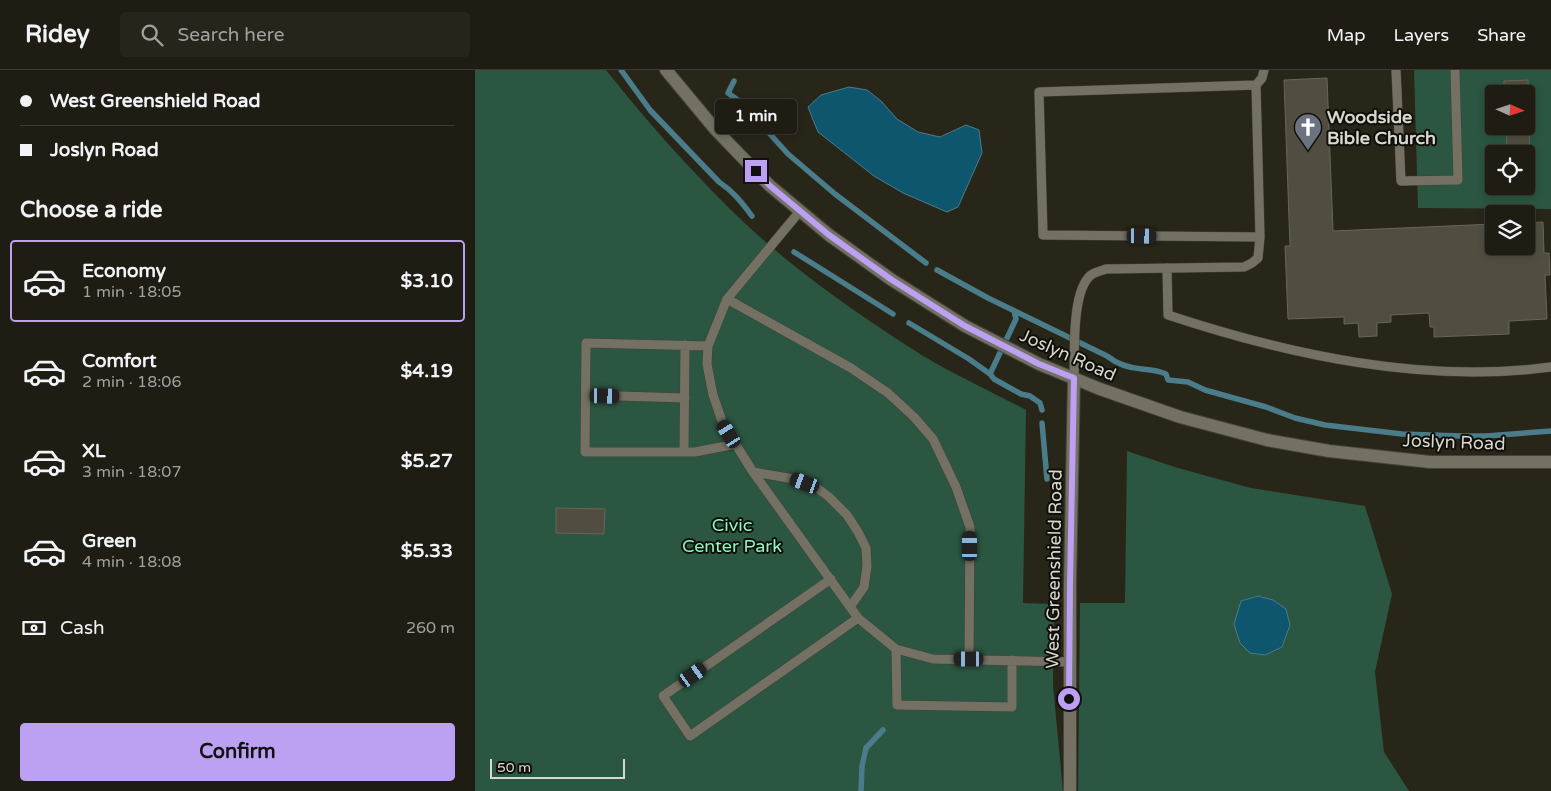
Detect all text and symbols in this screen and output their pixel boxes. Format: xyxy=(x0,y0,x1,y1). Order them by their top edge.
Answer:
search box xyxy=(120,12,470,57)
text: Ridey xyxy=(25,20,90,49)
icon: search xyxy=(138,21,166,49)
text: Search here xyxy=(178,24,284,46)
text: Map xyxy=(1327,24,1366,46)
text: Layers xyxy=(1394,24,1449,46)
text: Share xyxy=(1477,24,1526,46)
north arrow xyxy=(1485,85,1535,135)
map controls xyxy=(1485,85,1535,255)
text: West Greenshield Road xyxy=(50,90,260,112)
callout: 1 min xyxy=(715,98,797,134)
text: 1 min xyxy=(735,106,777,126)
place label: Woodside Bible Church xyxy=(1327,106,1436,149)
church icon: Woodside Bible Church xyxy=(1293,112,1323,151)
text: Joslyn Road xyxy=(50,139,159,161)
button: locate xyxy=(1485,145,1535,195)
route end xyxy=(745,160,767,182)
text: Choose a ride xyxy=(20,197,163,223)
button: layers xyxy=(1485,205,1535,255)
car xyxy=(1126,228,1157,244)
icon: car xyxy=(22,259,67,304)
text: Economy xyxy=(82,260,166,282)
text: $3.10 xyxy=(401,270,453,292)
text: 1 min · 18:05 xyxy=(82,282,181,302)
street label: Joslyn Road xyxy=(1016,324,1120,386)
icon: car xyxy=(22,349,67,394)
text: Comfort xyxy=(82,350,156,372)
text: $4.19 xyxy=(401,360,453,382)
text: 2 min · 18:06 xyxy=(82,372,181,392)
car xyxy=(589,388,620,404)
car xyxy=(714,417,743,451)
street label: Joslyn Road xyxy=(1402,429,1506,455)
icon: car xyxy=(22,439,67,484)
text: XL xyxy=(82,440,106,462)
text: $5.27 xyxy=(401,450,453,472)
text: 3 min · 18:07 xyxy=(82,462,181,482)
street label: West Greenshield Road xyxy=(1041,469,1067,669)
car xyxy=(788,471,821,495)
park label: Civic Center Park xyxy=(682,514,782,557)
icon: car xyxy=(22,529,67,574)
text: Green xyxy=(82,530,136,552)
car xyxy=(962,531,977,561)
text: $5.33 xyxy=(401,540,453,562)
text: 4 min · 18:08 xyxy=(82,552,181,572)
icon: cash xyxy=(20,614,48,642)
text: Cash xyxy=(60,617,105,639)
text: 260 m xyxy=(406,618,455,638)
car xyxy=(954,652,984,667)
car xyxy=(676,660,709,690)
route start xyxy=(1058,688,1080,710)
button: Confirm xyxy=(20,723,455,781)
scale bar xyxy=(490,756,625,779)
text: 50 m xyxy=(497,759,531,776)

